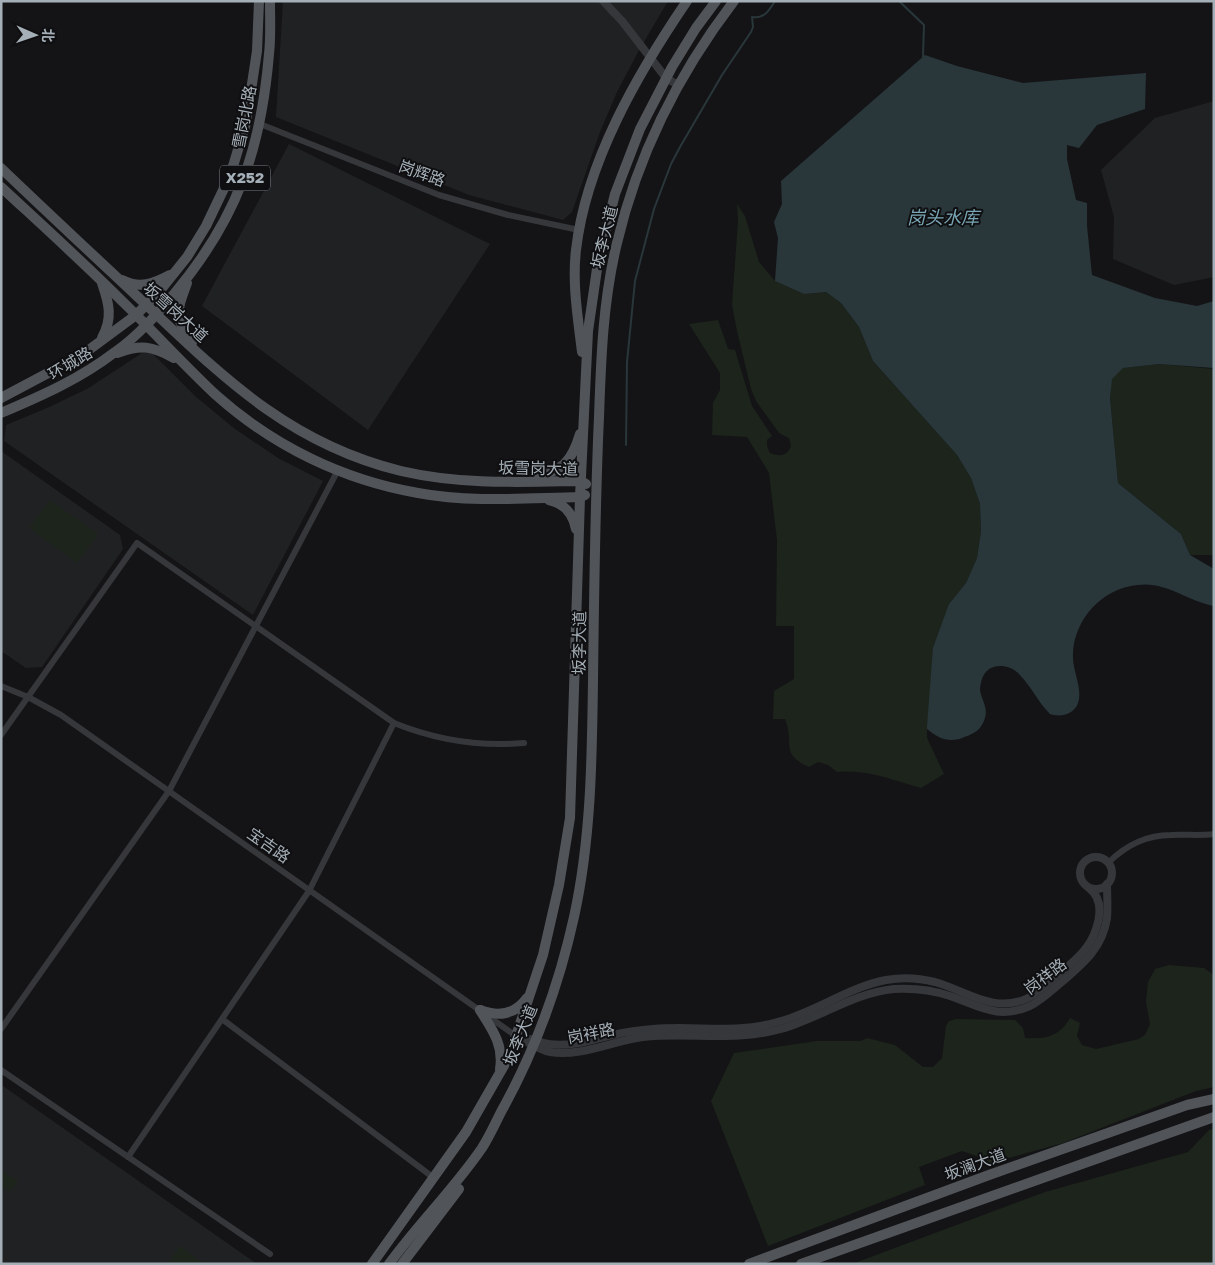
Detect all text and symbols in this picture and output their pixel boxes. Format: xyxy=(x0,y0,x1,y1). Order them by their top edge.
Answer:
north arrow xyxy=(10,10,60,60)
text: 北 xyxy=(40,28,57,43)
street label: 雪岗北路 xyxy=(228,84,260,150)
street label: 岗辉路 xyxy=(396,155,448,191)
road number: X252 xyxy=(220,166,270,190)
street label: 坂李大道 xyxy=(587,204,621,270)
water label: 岗头水库 xyxy=(907,206,982,228)
street label: 坂雪岗大道 xyxy=(140,278,212,346)
street label: 环城路 xyxy=(44,342,96,384)
street label: 坂雪岗大道 xyxy=(498,457,578,479)
street label: 坂李大道 xyxy=(568,611,590,675)
street label: 宝吉路 xyxy=(244,823,294,867)
street label: 岗祥路 xyxy=(1020,954,1070,998)
street label: 坂李大道 xyxy=(499,1002,541,1068)
street label: 岗祥路 xyxy=(566,1019,616,1047)
street label: 坂澜大道 xyxy=(942,1144,1008,1184)

